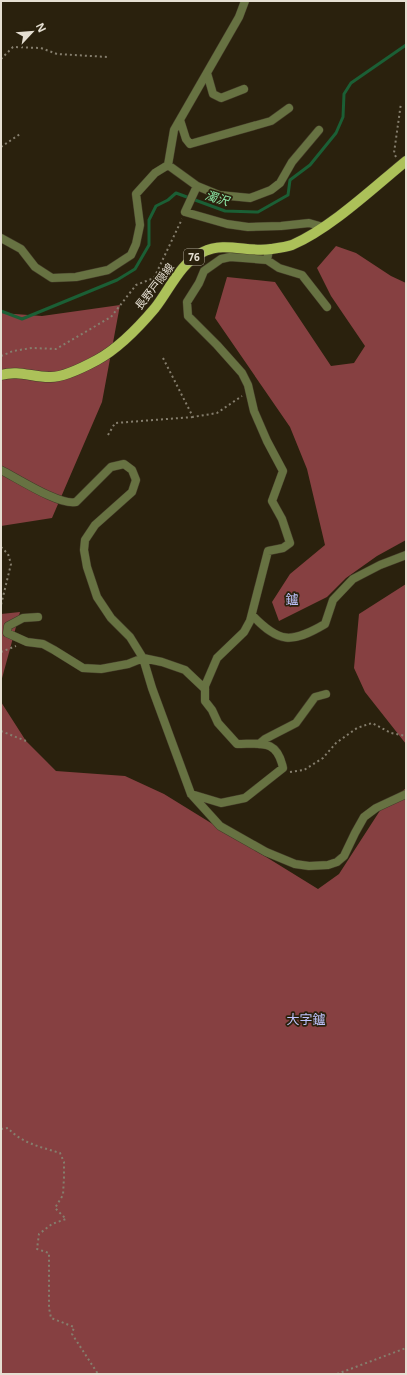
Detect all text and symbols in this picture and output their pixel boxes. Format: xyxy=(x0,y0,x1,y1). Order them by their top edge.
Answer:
north arrow xyxy=(12,12,52,52)
text: N xyxy=(33,20,50,35)
water label: 濁沢 xyxy=(203,186,233,210)
road number: 76 xyxy=(184,249,204,265)
street label: 長野戸隠線 xyxy=(131,260,177,312)
district label: 鑪 xyxy=(285,590,299,608)
district label: 大字鑪 xyxy=(286,1010,326,1028)

